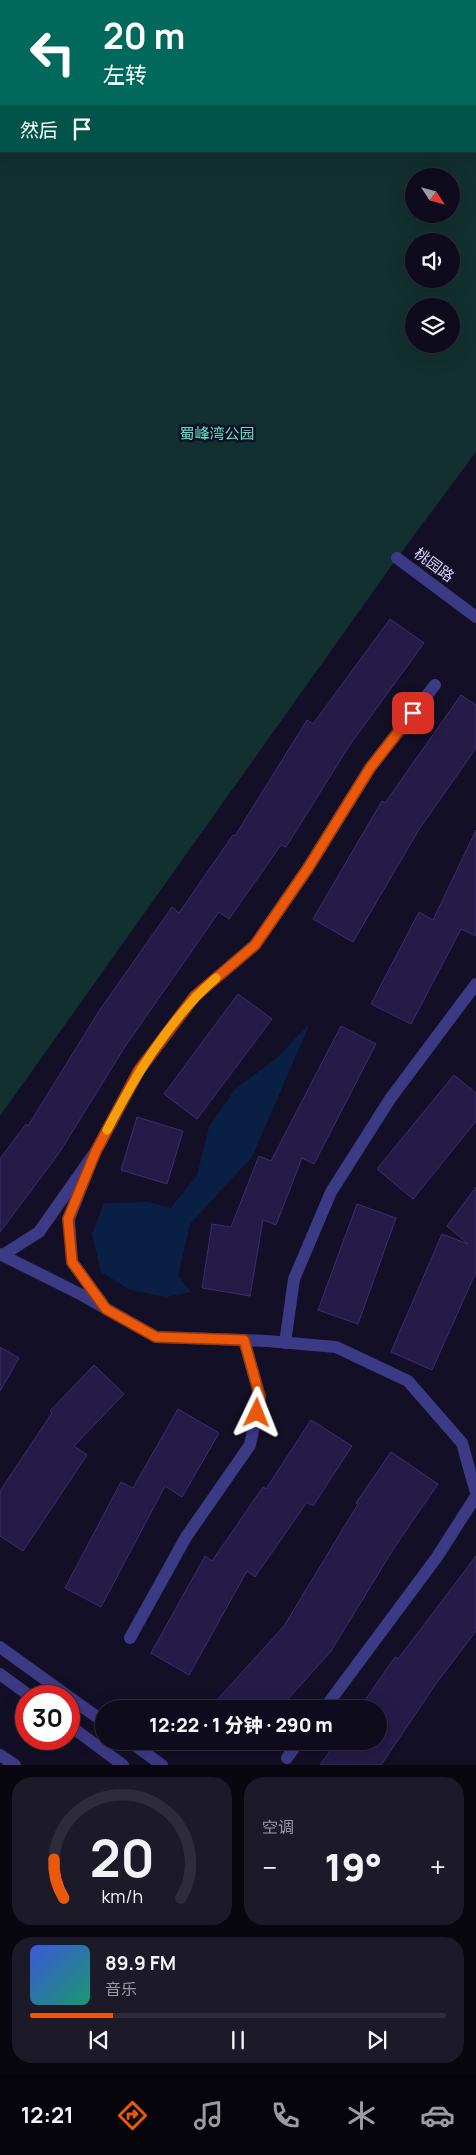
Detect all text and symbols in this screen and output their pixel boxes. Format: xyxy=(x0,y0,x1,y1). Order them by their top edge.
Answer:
text: 20 m xyxy=(103,12,185,60)
icon: left xyxy=(20,20,85,85)
text: 左转 xyxy=(103,60,147,90)
icon: arrive xyxy=(68,115,96,143)
text: 然后 xyxy=(20,117,58,143)
north arrow xyxy=(405,168,460,222)
map controls xyxy=(405,168,460,353)
button: sound xyxy=(405,233,460,288)
button: layers xyxy=(405,298,460,353)
park label: 蜀峰湾公园 xyxy=(179,423,255,444)
street label: 桃园路 xyxy=(410,543,459,587)
pin xyxy=(392,692,434,734)
icon: arrive xyxy=(399,699,427,727)
position arrow xyxy=(230,1386,282,1438)
speed limit sign: 30 xyxy=(15,1685,80,1750)
text: 12:22 · 1 分钟 · 290 m xyxy=(149,1712,333,1738)
text: 空调 xyxy=(262,1816,294,1838)
text: 20 xyxy=(89,1822,155,1893)
text: 19° xyxy=(324,1840,382,1892)
text: − xyxy=(262,1848,277,1886)
text: + xyxy=(430,1848,446,1886)
text: km/h xyxy=(101,1884,143,1908)
text: 89.9 FM xyxy=(105,1950,176,1976)
text: 音乐 xyxy=(105,1978,137,2000)
icon: previous xyxy=(85,2026,113,2054)
icon: pause xyxy=(224,2026,252,2054)
icon: next xyxy=(363,2026,391,2054)
icon: directions xyxy=(115,2098,150,2133)
icon: music xyxy=(191,2098,226,2133)
icon: phone xyxy=(268,2098,303,2133)
icon: climate xyxy=(344,2098,379,2133)
icon: car xyxy=(420,2098,455,2133)
text: 12:21 xyxy=(21,2100,74,2130)

